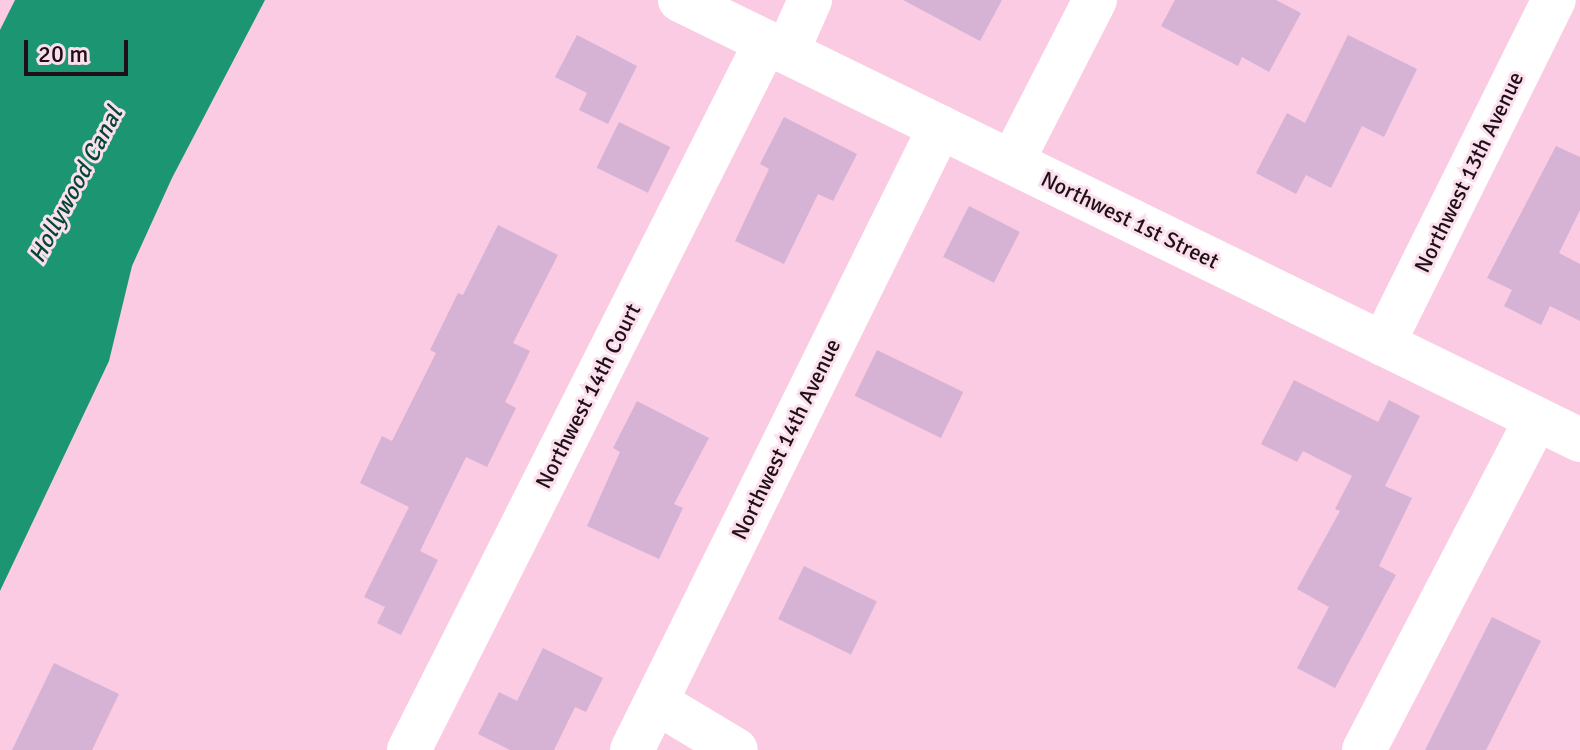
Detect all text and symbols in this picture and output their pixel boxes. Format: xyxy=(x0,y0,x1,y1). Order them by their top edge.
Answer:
scale bar xyxy=(28,24,132,74)
text: 20 m xyxy=(38,39,88,69)
street label: Northwest 13th Avenue xyxy=(1409,67,1529,277)
water label: Hollywood Canal xyxy=(23,102,129,268)
street label: Northwest 1st Street xyxy=(1037,166,1223,274)
street label: Northwest 14th Court xyxy=(530,299,646,493)
street label: Northwest 14th Avenue xyxy=(726,334,846,544)

